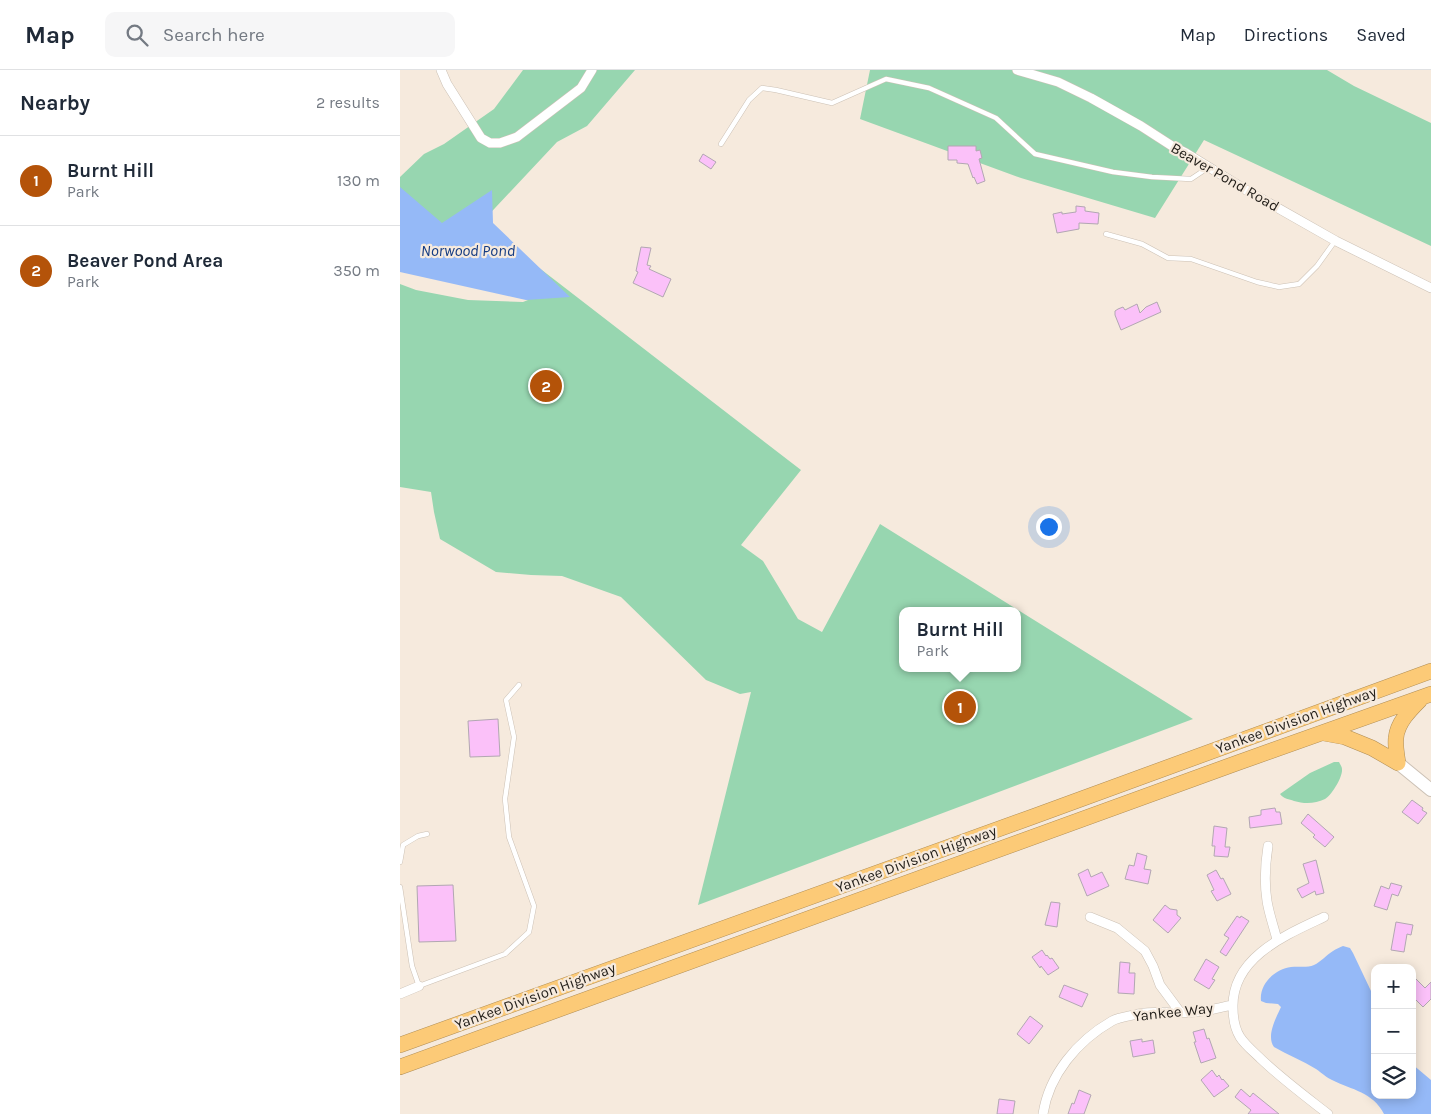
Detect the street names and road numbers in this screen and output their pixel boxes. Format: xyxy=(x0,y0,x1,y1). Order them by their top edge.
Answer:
street label: Beaver Pond Road xyxy=(1168,139,1282,215)
street label: Yankee Division Highway xyxy=(1213,683,1379,757)
street label: Yankee Division Highway xyxy=(833,822,999,896)
street label: Yankee Division Highway xyxy=(452,959,618,1033)
street label: Yankee Way xyxy=(1132,999,1214,1025)

